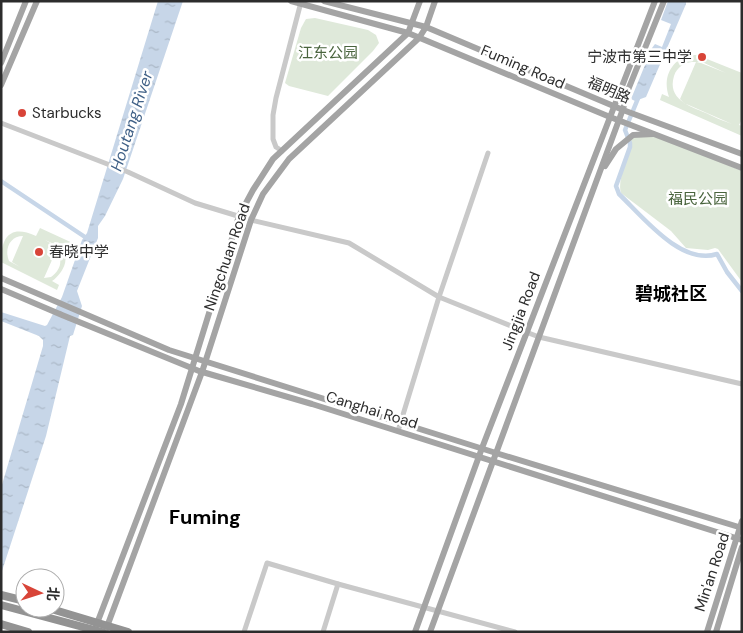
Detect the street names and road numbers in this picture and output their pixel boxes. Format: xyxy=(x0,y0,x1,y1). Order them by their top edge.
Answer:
street label: Fuming Road xyxy=(478,40,568,94)
street label: 福明路 xyxy=(584,72,634,108)
street label: Ningchuan Road xyxy=(199,201,255,313)
street label: Jingjia Road xyxy=(497,269,545,353)
street label: Canghai Road xyxy=(324,387,420,433)
street label: Min'an Road xyxy=(690,530,734,614)

